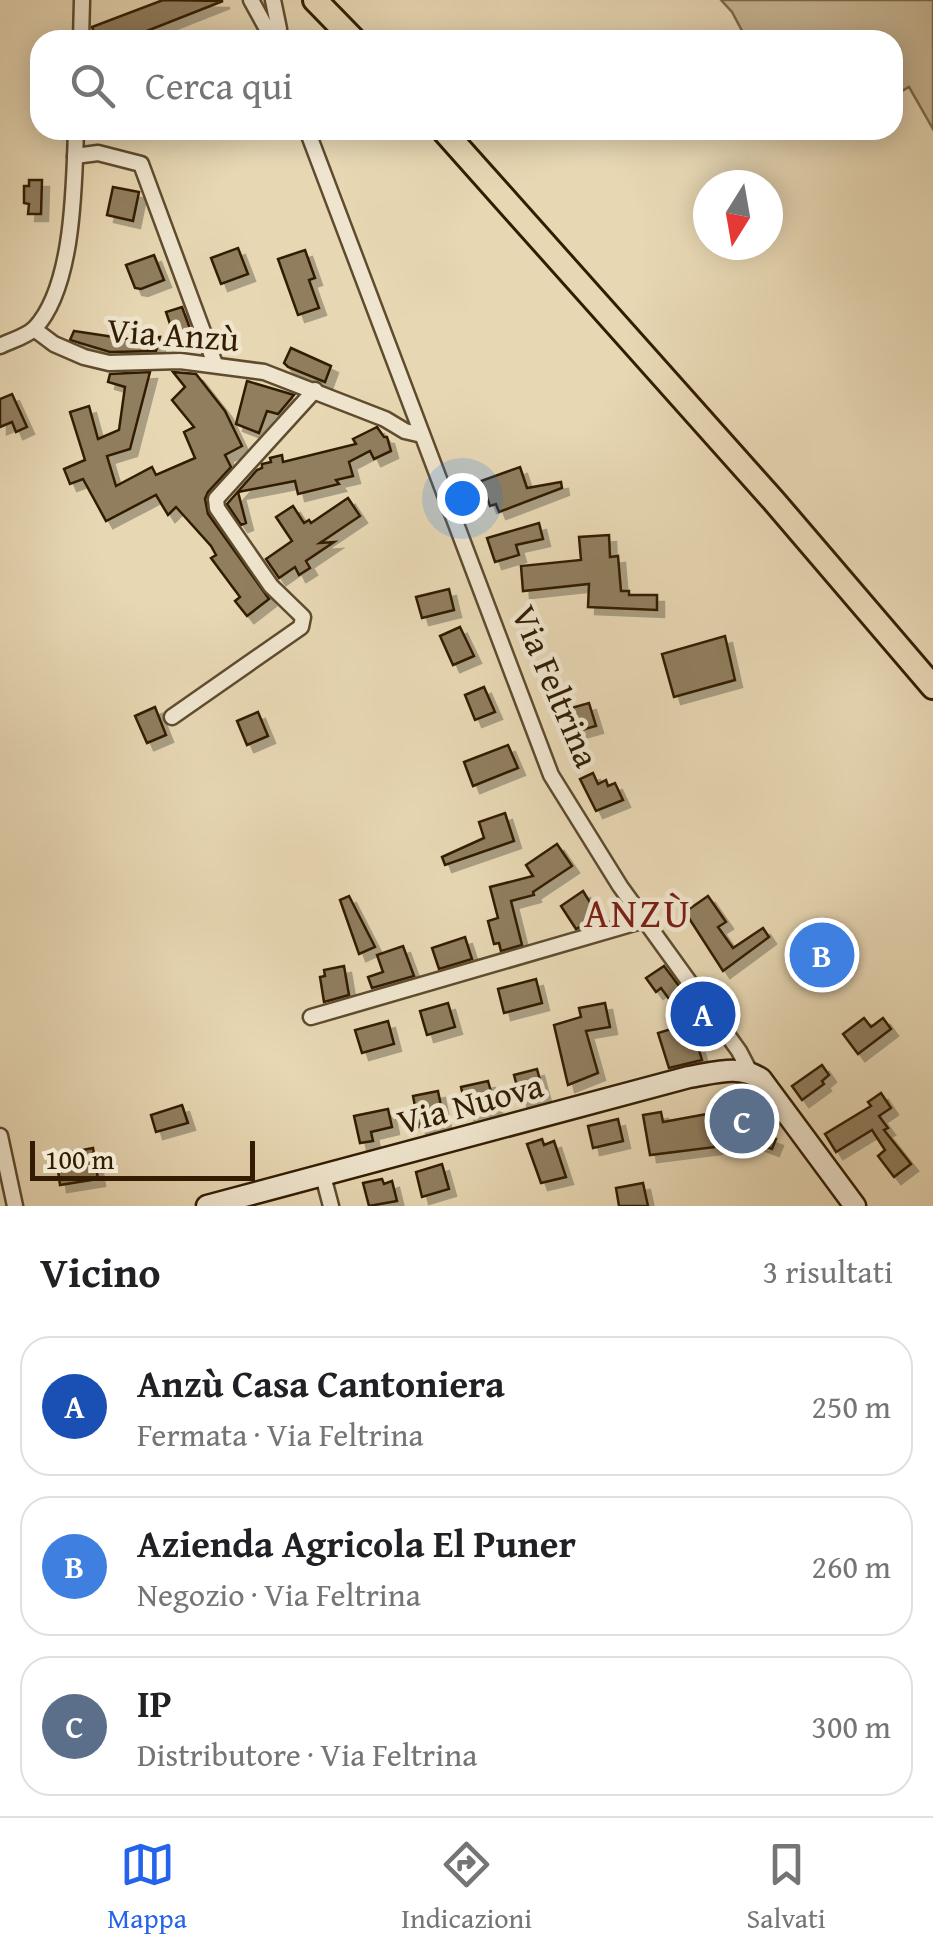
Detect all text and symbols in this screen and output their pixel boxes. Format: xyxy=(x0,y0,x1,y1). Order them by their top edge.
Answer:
search box xyxy=(30,30,903,140)
text: Cerca qui xyxy=(145,57,293,113)
icon: search xyxy=(65,58,120,113)
north arrow xyxy=(693,170,783,260)
street label: Via Anzù xyxy=(105,304,241,364)
your location xyxy=(437,473,488,524)
street label: Via Feltrina xyxy=(499,597,613,775)
district label: ANZÙ xyxy=(584,883,692,942)
pin: B xyxy=(790,918,854,992)
pin: A xyxy=(670,976,736,1052)
street label: Via Nuova xyxy=(391,1059,549,1147)
pin: C xyxy=(710,1084,774,1158)
scale bar xyxy=(30,1136,255,1180)
text: 100 m xyxy=(45,1138,114,1179)
text: Vicino xyxy=(40,1241,161,1302)
text: 3 risultati xyxy=(763,1248,893,1295)
text: Anzù Casa Cantoniera xyxy=(137,1355,505,1411)
text: A xyxy=(64,1383,85,1430)
text: 250 m xyxy=(812,1383,891,1430)
text: Fermata · Via Feltrina xyxy=(137,1411,424,1458)
text: Azienda Agricola El Puner xyxy=(137,1515,576,1571)
text: B xyxy=(65,1543,84,1590)
text: 260 m xyxy=(812,1543,891,1590)
text: Negozio · Via Feltrina xyxy=(137,1571,421,1618)
text: IP xyxy=(137,1675,172,1731)
text: C xyxy=(65,1703,84,1750)
text: 300 m xyxy=(812,1703,891,1750)
text: Distributore · Via Feltrina xyxy=(137,1731,477,1778)
tab: Mappa xyxy=(107,1837,187,1938)
tab: Indicazioni xyxy=(401,1837,532,1938)
tab: Salvati xyxy=(747,1837,826,1938)

